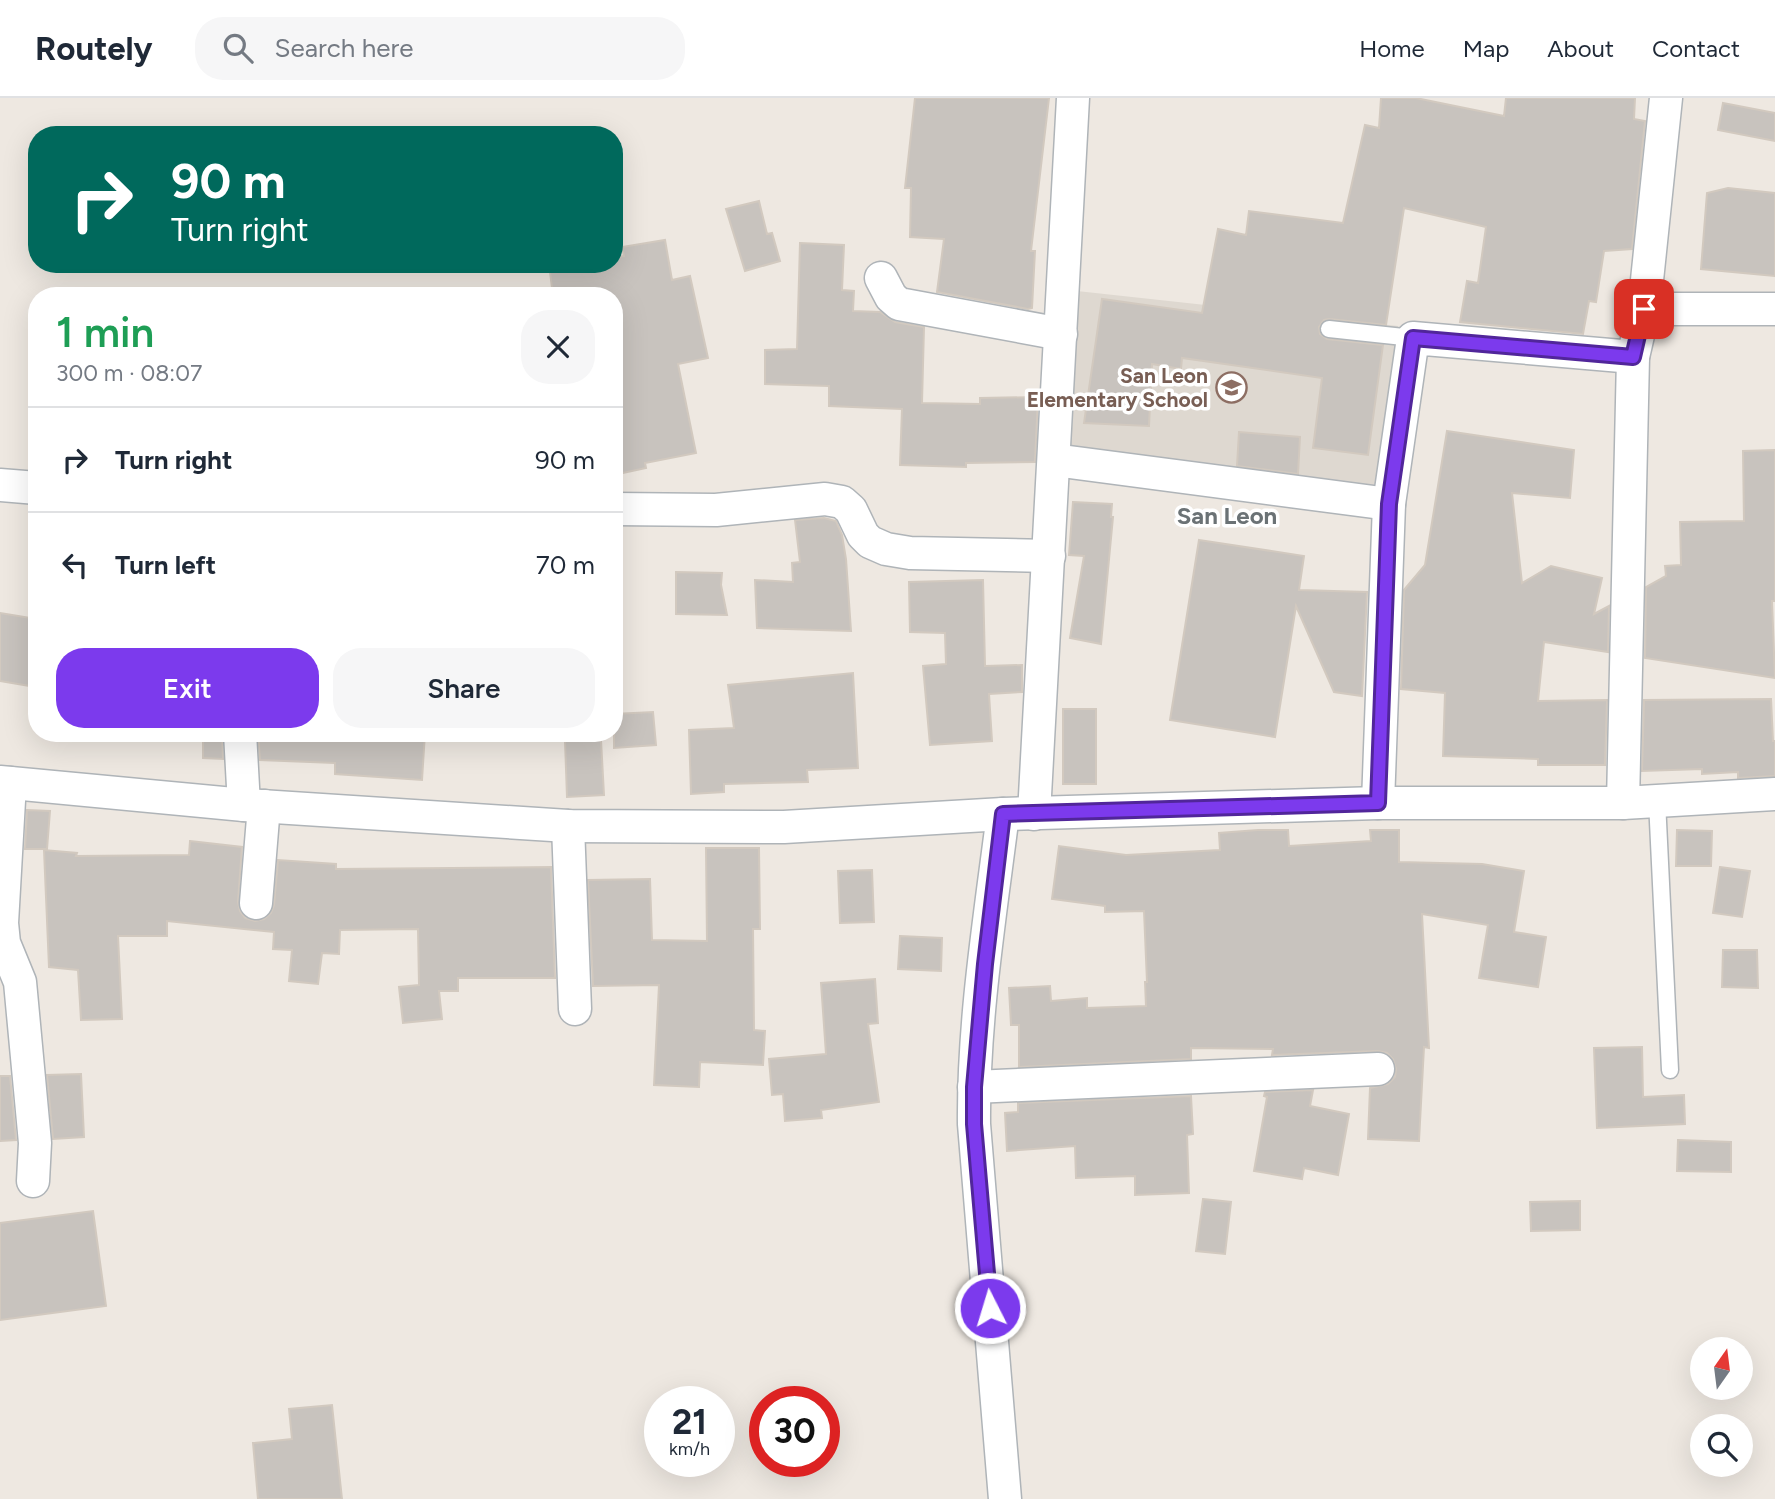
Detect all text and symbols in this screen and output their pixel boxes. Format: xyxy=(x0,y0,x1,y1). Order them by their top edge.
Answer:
search box xyxy=(195,17,685,80)
text: Routely xyxy=(35,29,153,68)
icon: search xyxy=(219,29,257,67)
text: Search here xyxy=(275,32,414,64)
text: Home xyxy=(1359,34,1425,63)
text: Map xyxy=(1463,34,1509,63)
text: About xyxy=(1547,34,1614,63)
text: Contact xyxy=(1652,34,1740,63)
text: 90 m xyxy=(171,151,286,210)
icon: right xyxy=(56,154,147,245)
text: Turn right xyxy=(171,211,309,249)
pin xyxy=(1614,279,1674,339)
icon: arrive xyxy=(1625,290,1663,328)
text: 1 min xyxy=(56,307,154,358)
button: close xyxy=(521,310,595,384)
text: 300 m · 08:07 xyxy=(56,359,202,387)
place label: San Leon Elementary School xyxy=(1027,363,1208,412)
school or university icon: San Leon Elementary School xyxy=(1214,371,1248,405)
icon: right xyxy=(56,441,94,479)
text: Turn right xyxy=(115,444,232,476)
text: 90 m xyxy=(535,444,595,476)
district label: San Leon xyxy=(1177,501,1277,530)
icon: left xyxy=(56,546,94,584)
text: Turn left xyxy=(115,549,216,581)
text: 70 m xyxy=(536,549,595,581)
button: Exit xyxy=(56,648,319,728)
button: Share xyxy=(333,648,595,728)
position arrow xyxy=(953,1271,1027,1345)
north arrow xyxy=(1690,1337,1754,1400)
map controls xyxy=(1690,1337,1753,1477)
speed limit sign: 30 xyxy=(749,1386,840,1477)
text: 21 xyxy=(672,1401,707,1443)
button: search xyxy=(1690,1414,1753,1477)
text: km/h xyxy=(669,1438,710,1460)

